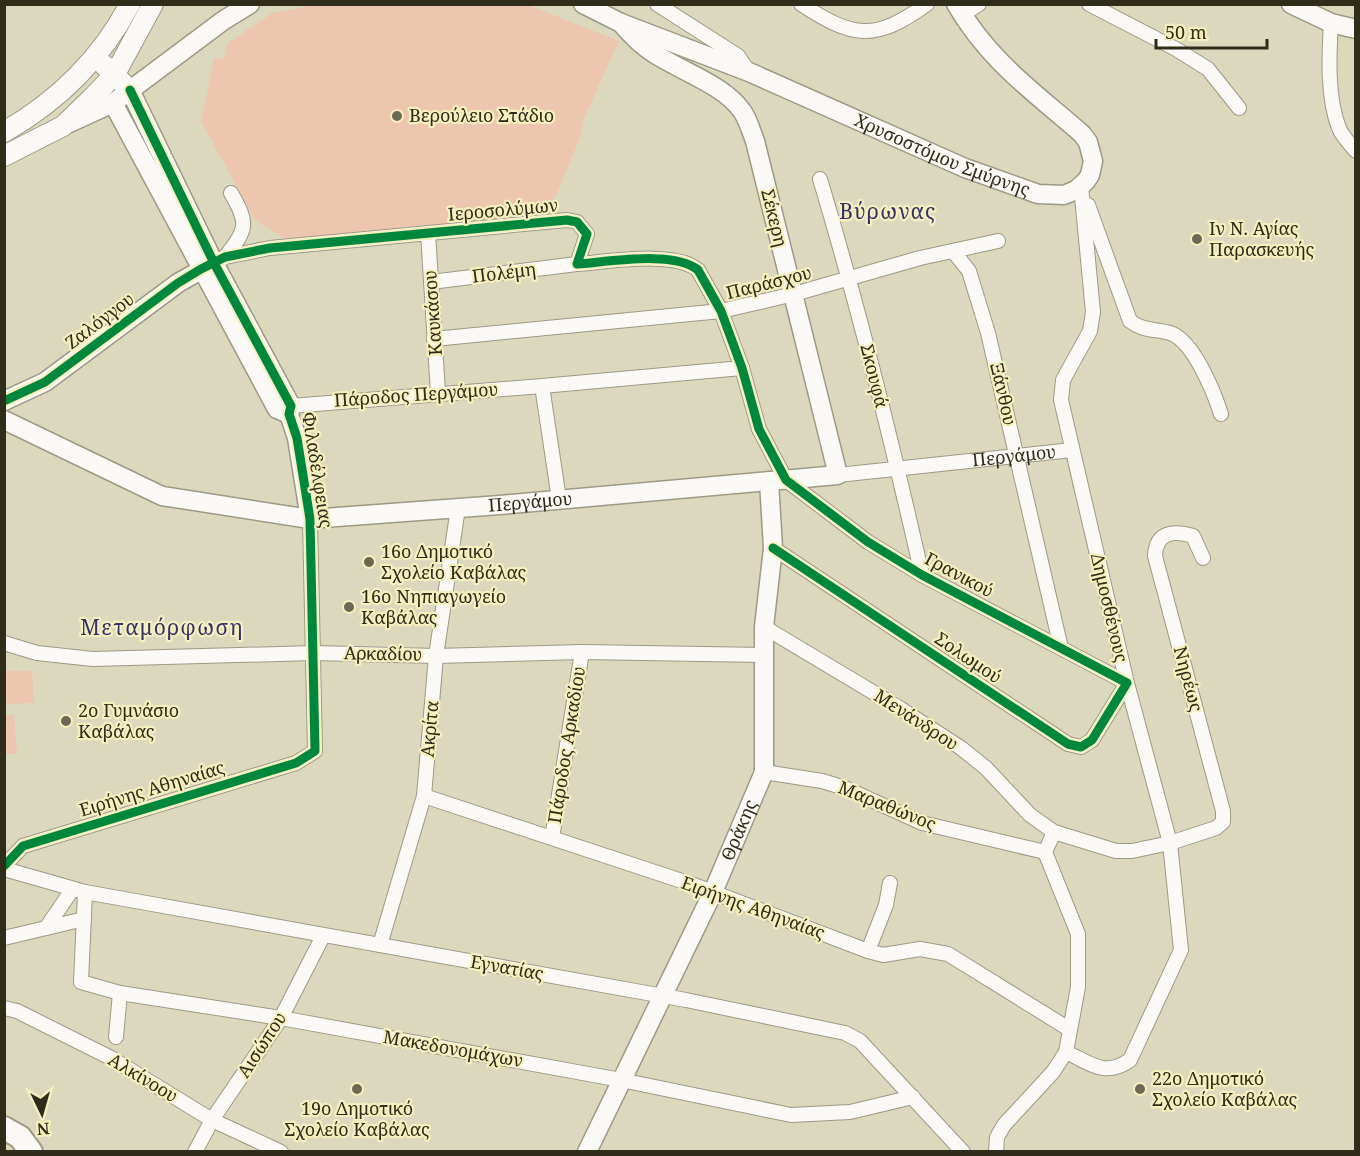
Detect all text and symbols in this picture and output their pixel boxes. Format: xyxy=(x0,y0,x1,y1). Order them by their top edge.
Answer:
scale bar xyxy=(1156,12,1267,50)
text: 50 m xyxy=(1165,20,1207,44)
place label: Βερούλειο Στάδιο xyxy=(409,103,554,127)
street label: Χρυσοστόμου Σμύρνης xyxy=(851,107,1034,201)
marker: Βερούλειο Στάδιο xyxy=(390,109,404,123)
street label: Σέκερη xyxy=(756,186,794,249)
street label: Ιεροσολύμων xyxy=(447,192,559,226)
district label: Βύρωνας xyxy=(839,197,937,225)
place label: Ιν Ν. Αγίας Παρασκευής xyxy=(1209,216,1315,261)
marker: Ιν Ν. Αγίας Παρασκευής xyxy=(1190,232,1204,246)
street label: Πολέμη xyxy=(471,256,537,288)
street label: Παράσχου xyxy=(723,260,814,304)
street label: Καυκάσου xyxy=(417,270,447,357)
street label: Ζαλόγγου xyxy=(60,286,139,354)
street label: Σκουφά xyxy=(856,342,895,410)
street label: Ξάνθου xyxy=(985,360,1023,427)
street label: Πάροδος Περγάμου xyxy=(333,376,499,412)
street label: Φιλαδέλφειας xyxy=(297,410,339,530)
street label: Περγάμου xyxy=(971,439,1057,472)
street label: Περγάμου xyxy=(487,486,573,517)
place label: 16ο Δημοτικό Σχολείο Καβάλας xyxy=(381,539,527,584)
street label: Γρανικού xyxy=(921,546,998,602)
street label: Δημοσθένους xyxy=(1086,551,1134,665)
marker: 16ο Δημοτικό Σχολείο Καβάλας xyxy=(362,555,376,569)
place label: 16ο Νηπιαγωγείο Καβάλας xyxy=(361,584,506,629)
marker: 16ο Νηπιαγωγείο Καβάλας xyxy=(342,600,356,614)
district label: Μεταμόρφωση xyxy=(80,613,244,641)
street label: Σολωμού xyxy=(930,626,1007,688)
street label: Αρκαδίου xyxy=(344,640,422,666)
street label: Νηρέως xyxy=(1169,643,1209,714)
street label: Πάροδος Αρκαδίου xyxy=(542,665,590,825)
street label: Μενάνδρου xyxy=(870,683,963,755)
place label: 2ο Γυμνάσιο Καβάλας xyxy=(78,698,179,743)
street label: Ακρίτα xyxy=(415,699,443,758)
marker: 2ο Γυμνάσιο Καβάλας xyxy=(59,714,73,728)
street label: Ειρήνης Αθηναίας xyxy=(76,754,228,822)
street label: Μαραθώνος xyxy=(835,775,940,836)
street label: Θράκης xyxy=(715,795,762,864)
street label: Ειρήνης Αθηναίας xyxy=(678,870,829,944)
street label: Εγνατίας xyxy=(469,949,546,985)
street label: Αισώπου xyxy=(231,1007,291,1082)
street label: Μακεδονομάχων xyxy=(381,1024,525,1072)
street label: Αλκίνοου xyxy=(104,1047,183,1107)
place label: 22ο Δημοτικό Σχολείο Καβάλας xyxy=(1152,1066,1298,1111)
marker: 19ο Δημοτικό Σχολείο Καβάλας xyxy=(350,1082,364,1096)
marker: 22ο Δημοτικό Σχολείο Καβάλας xyxy=(1133,1082,1147,1096)
north arrow xyxy=(12,1084,72,1144)
place label: 19ο Δημοτικό Σχολείο Καβάλας xyxy=(284,1096,430,1141)
text: N xyxy=(36,1117,51,1140)

